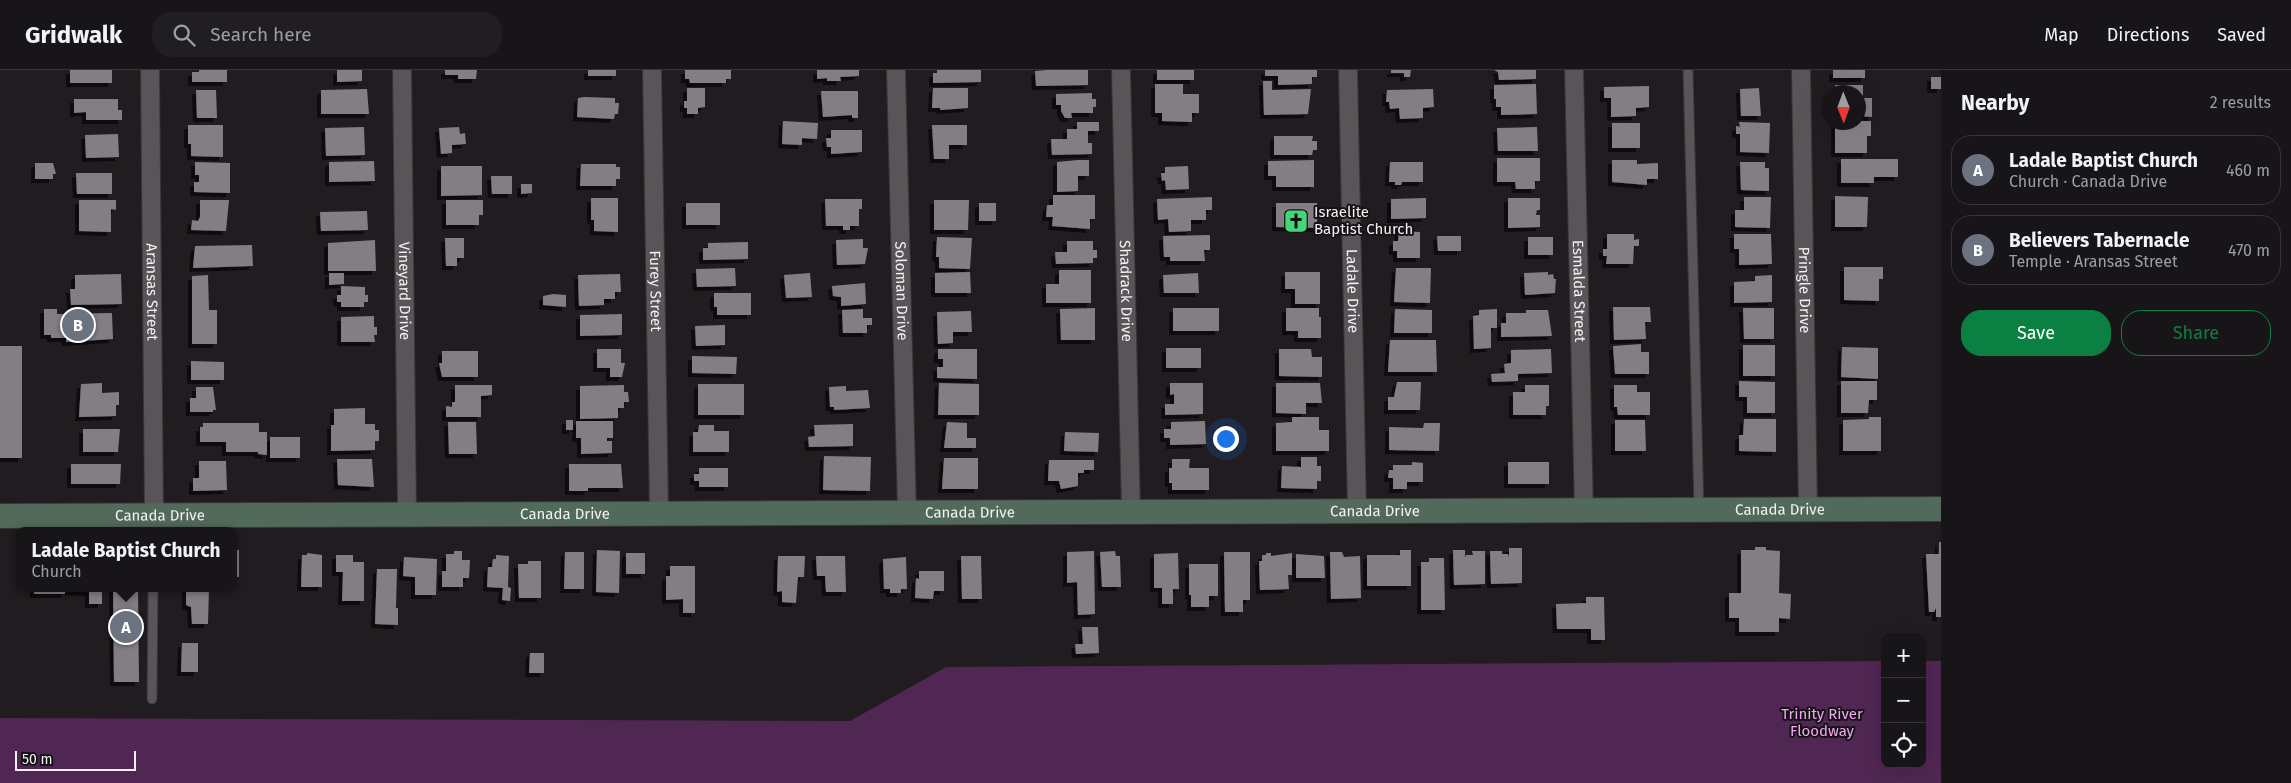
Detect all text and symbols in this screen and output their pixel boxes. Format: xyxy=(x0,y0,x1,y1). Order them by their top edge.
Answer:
search box xyxy=(152,12,502,57)
text: Gridwalk xyxy=(25,21,122,49)
icon: search xyxy=(170,21,198,49)
text: Search here xyxy=(210,23,312,46)
text: Map xyxy=(2044,24,2079,46)
text: Directions xyxy=(2107,24,2189,46)
text: Saved xyxy=(2217,24,2266,46)
north arrow xyxy=(1821,85,1866,130)
text: Nearby xyxy=(1961,90,2029,116)
text: 2 results xyxy=(2210,93,2271,112)
text: Ladale Baptist Church xyxy=(2009,149,2198,172)
text: A xyxy=(1973,161,1983,180)
text: 460 m xyxy=(2226,161,2270,180)
text: Church · Canada Drive xyxy=(2009,172,2167,191)
place label: Israelite Baptist Church xyxy=(1314,203,1413,238)
church icon: Israelite Baptist Church xyxy=(1283,208,1309,234)
text: Believers Tabernacle xyxy=(2009,229,2189,252)
street label: Shadrack Drive xyxy=(1116,240,1136,342)
street label: Esmalda Street xyxy=(1569,240,1589,343)
street label: Soloman Drive xyxy=(891,241,912,341)
text: B xyxy=(1973,241,1983,260)
text: 470 m xyxy=(2228,241,2270,260)
street label: Vineyard Drive xyxy=(395,242,414,340)
street label: Aransas Street xyxy=(143,243,161,341)
street label: Pringle Drive xyxy=(1795,246,1814,334)
street label: Ladale Drive xyxy=(1343,249,1362,333)
street label: Furey Street xyxy=(646,250,665,332)
text: Temple · Aransas Street xyxy=(2009,252,2178,271)
pin: B xyxy=(62,306,94,344)
button: Save xyxy=(1961,310,2111,356)
button: Share xyxy=(2121,310,2271,356)
your location xyxy=(1213,426,1239,452)
street label: Canada Drive xyxy=(1735,500,1825,519)
street label: Canada Drive xyxy=(1330,502,1420,520)
street label: Canada Drive xyxy=(925,503,1015,522)
street label: Canada Drive xyxy=(520,505,610,523)
street label: Canada Drive xyxy=(115,506,205,525)
popup xyxy=(15,527,237,592)
text: Ladale Baptist Church xyxy=(32,539,221,562)
text: Church xyxy=(32,562,82,581)
pin: A xyxy=(110,608,142,646)
map controls xyxy=(1881,633,1926,768)
button: + xyxy=(1881,633,1926,678)
button: − xyxy=(1881,678,1926,723)
park label: Trinity River Floodway xyxy=(1781,705,1863,740)
button: locate xyxy=(1881,723,1926,768)
scale bar xyxy=(15,748,136,771)
text: 50 m xyxy=(22,751,53,768)

